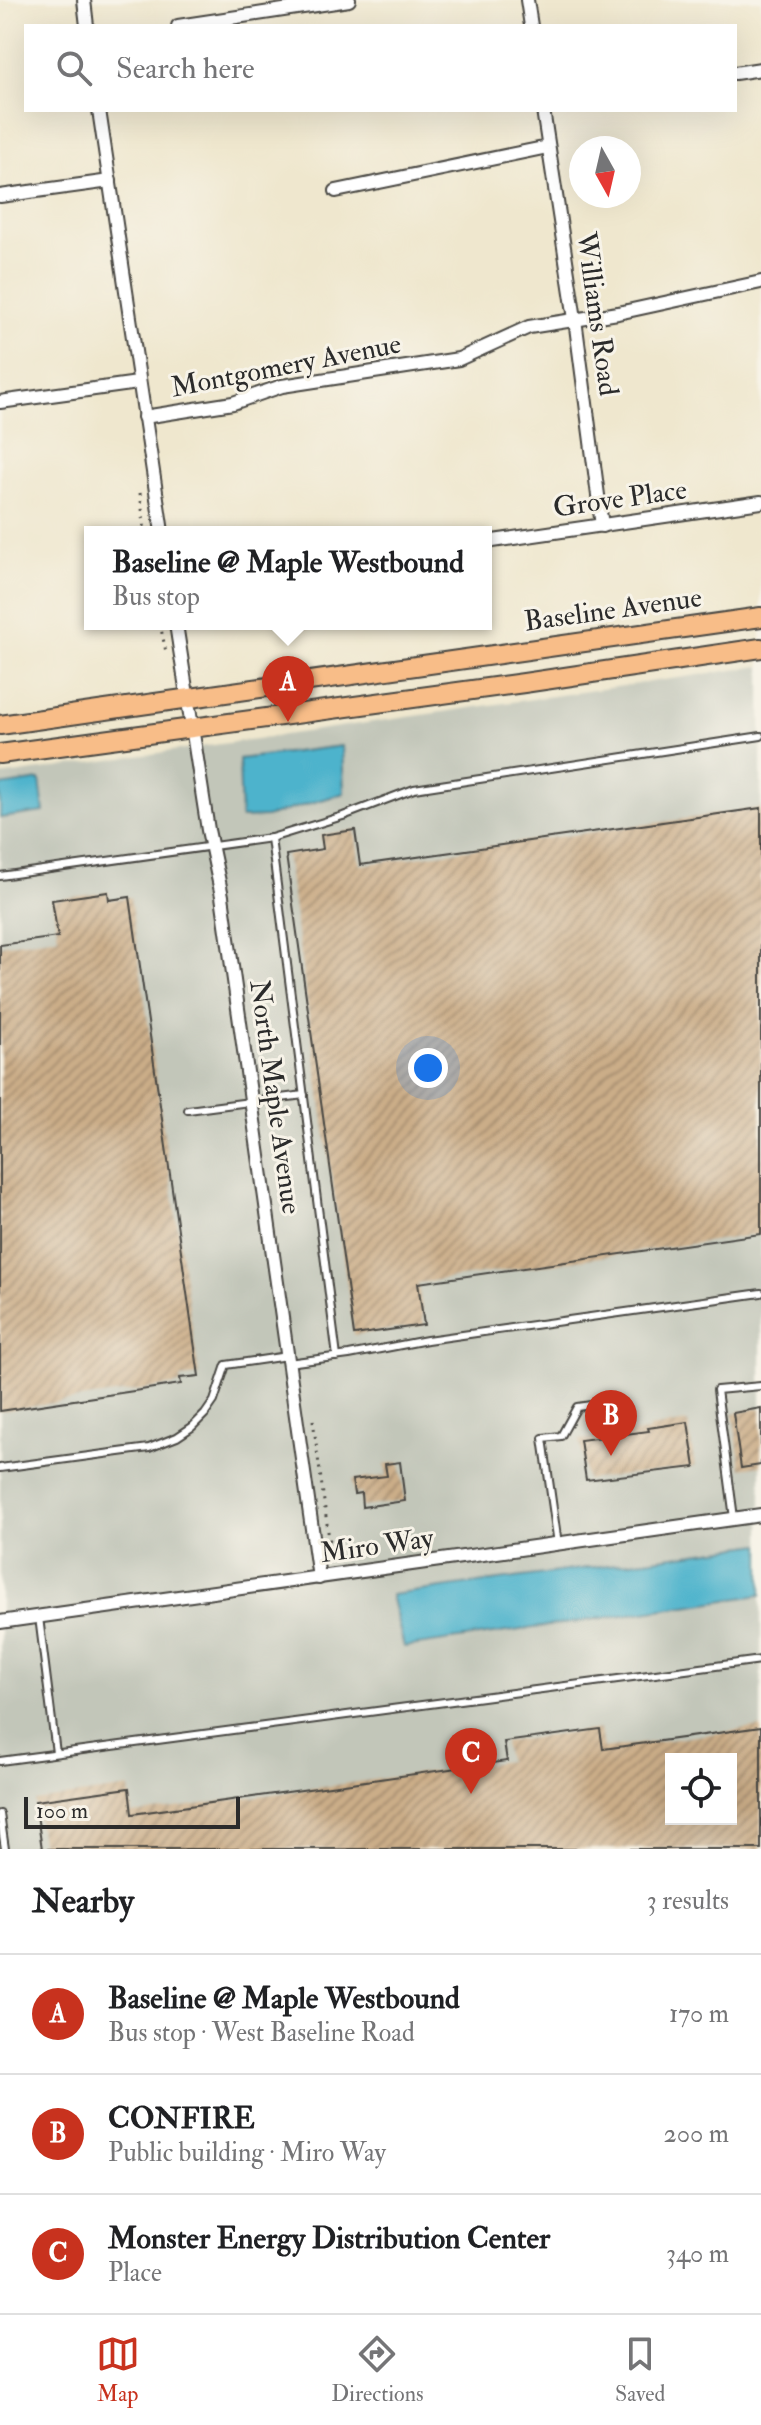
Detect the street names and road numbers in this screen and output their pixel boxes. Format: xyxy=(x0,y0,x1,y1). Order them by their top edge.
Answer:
street label: Williams Road xyxy=(568,229,626,398)
street label: Montgomery Avenue xyxy=(168,326,404,405)
street label: Grove Place xyxy=(551,472,689,526)
street label: Baseline Avenue xyxy=(522,580,704,640)
street label: North Maple Avenue xyxy=(241,978,309,1217)
street label: Miro Way xyxy=(318,1521,436,1571)

